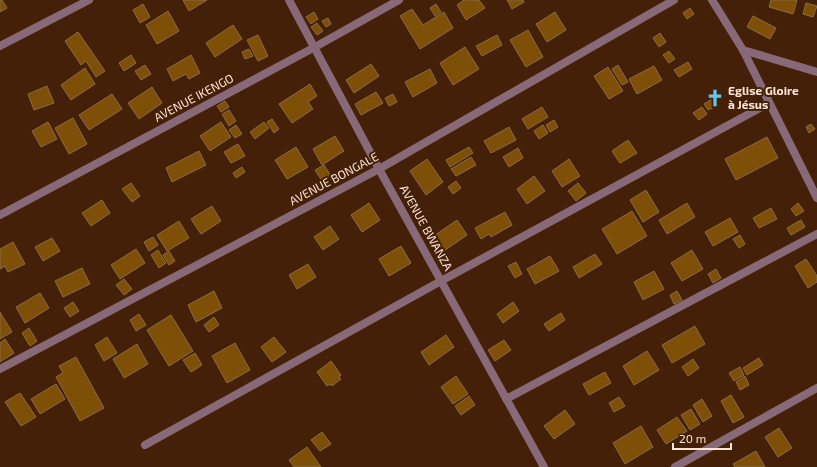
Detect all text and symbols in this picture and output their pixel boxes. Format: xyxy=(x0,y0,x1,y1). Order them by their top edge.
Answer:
street label: AVENUE IKENGO xyxy=(151,70,236,124)
place label: Eglise Gloire à Jésus xyxy=(728,83,799,111)
church icon: Eglise Gloire à Jésus xyxy=(705,88,725,108)
street label: AVENUE BONGALE xyxy=(287,149,381,207)
street label: AVENUE BWANZA xyxy=(398,182,456,273)
scale bar xyxy=(673,425,731,451)
text: 20 m xyxy=(679,431,706,445)

